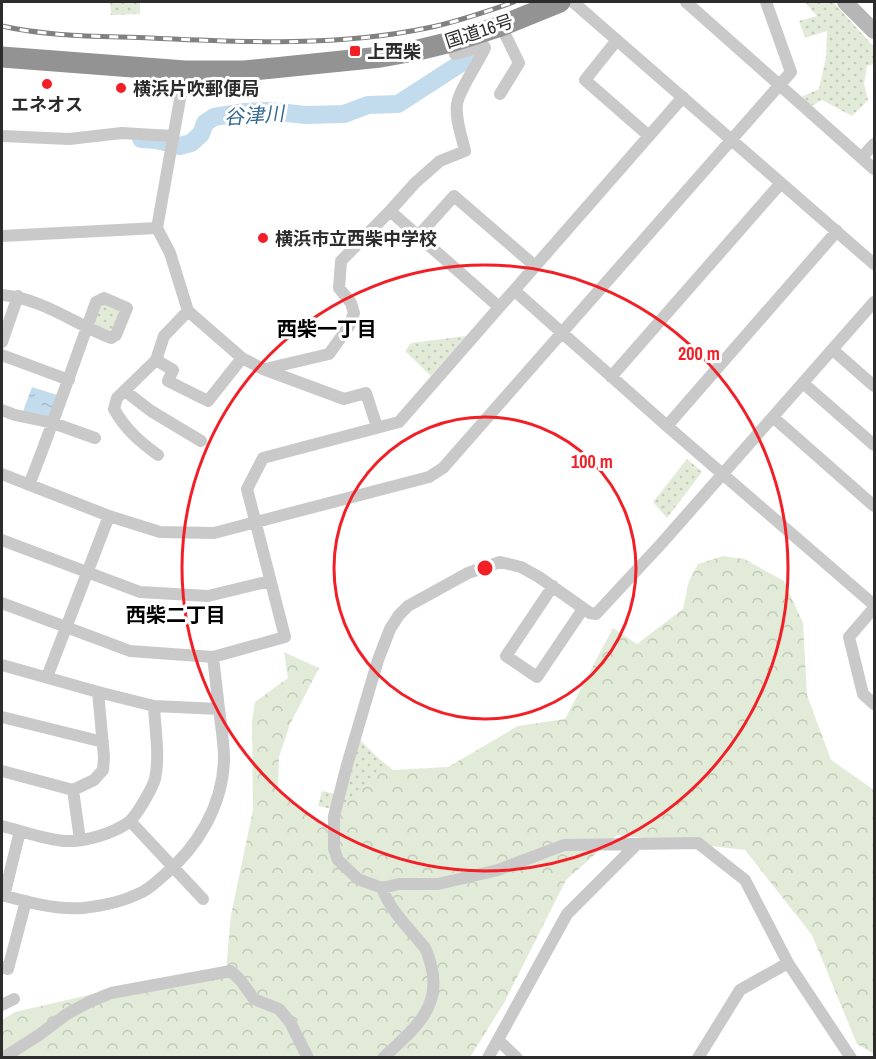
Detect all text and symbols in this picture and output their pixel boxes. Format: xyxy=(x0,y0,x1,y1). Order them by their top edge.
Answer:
street label: 国道16号 xyxy=(442,8,516,54)
place label: 上西柴 xyxy=(367,39,421,64)
marker: 上西柴 xyxy=(348,44,362,58)
place label: 横浜片吹郵便局 xyxy=(133,76,259,101)
marker: エネオス xyxy=(40,77,54,91)
marker: 横浜片吹郵便局 xyxy=(114,81,128,95)
place label: エネオス xyxy=(11,92,83,117)
water label: 谷津川 xyxy=(223,99,287,131)
place label: 横浜市立西柴中学校 xyxy=(275,226,437,251)
marker: 横浜市立西柴中学校 xyxy=(256,231,270,245)
district label: 西柴一丁目 xyxy=(277,315,377,342)
text: 200 m xyxy=(678,341,720,366)
text: 100 m xyxy=(571,449,613,474)
centre of rings xyxy=(475,558,495,578)
district label: 西柴二丁目 xyxy=(126,601,226,628)

